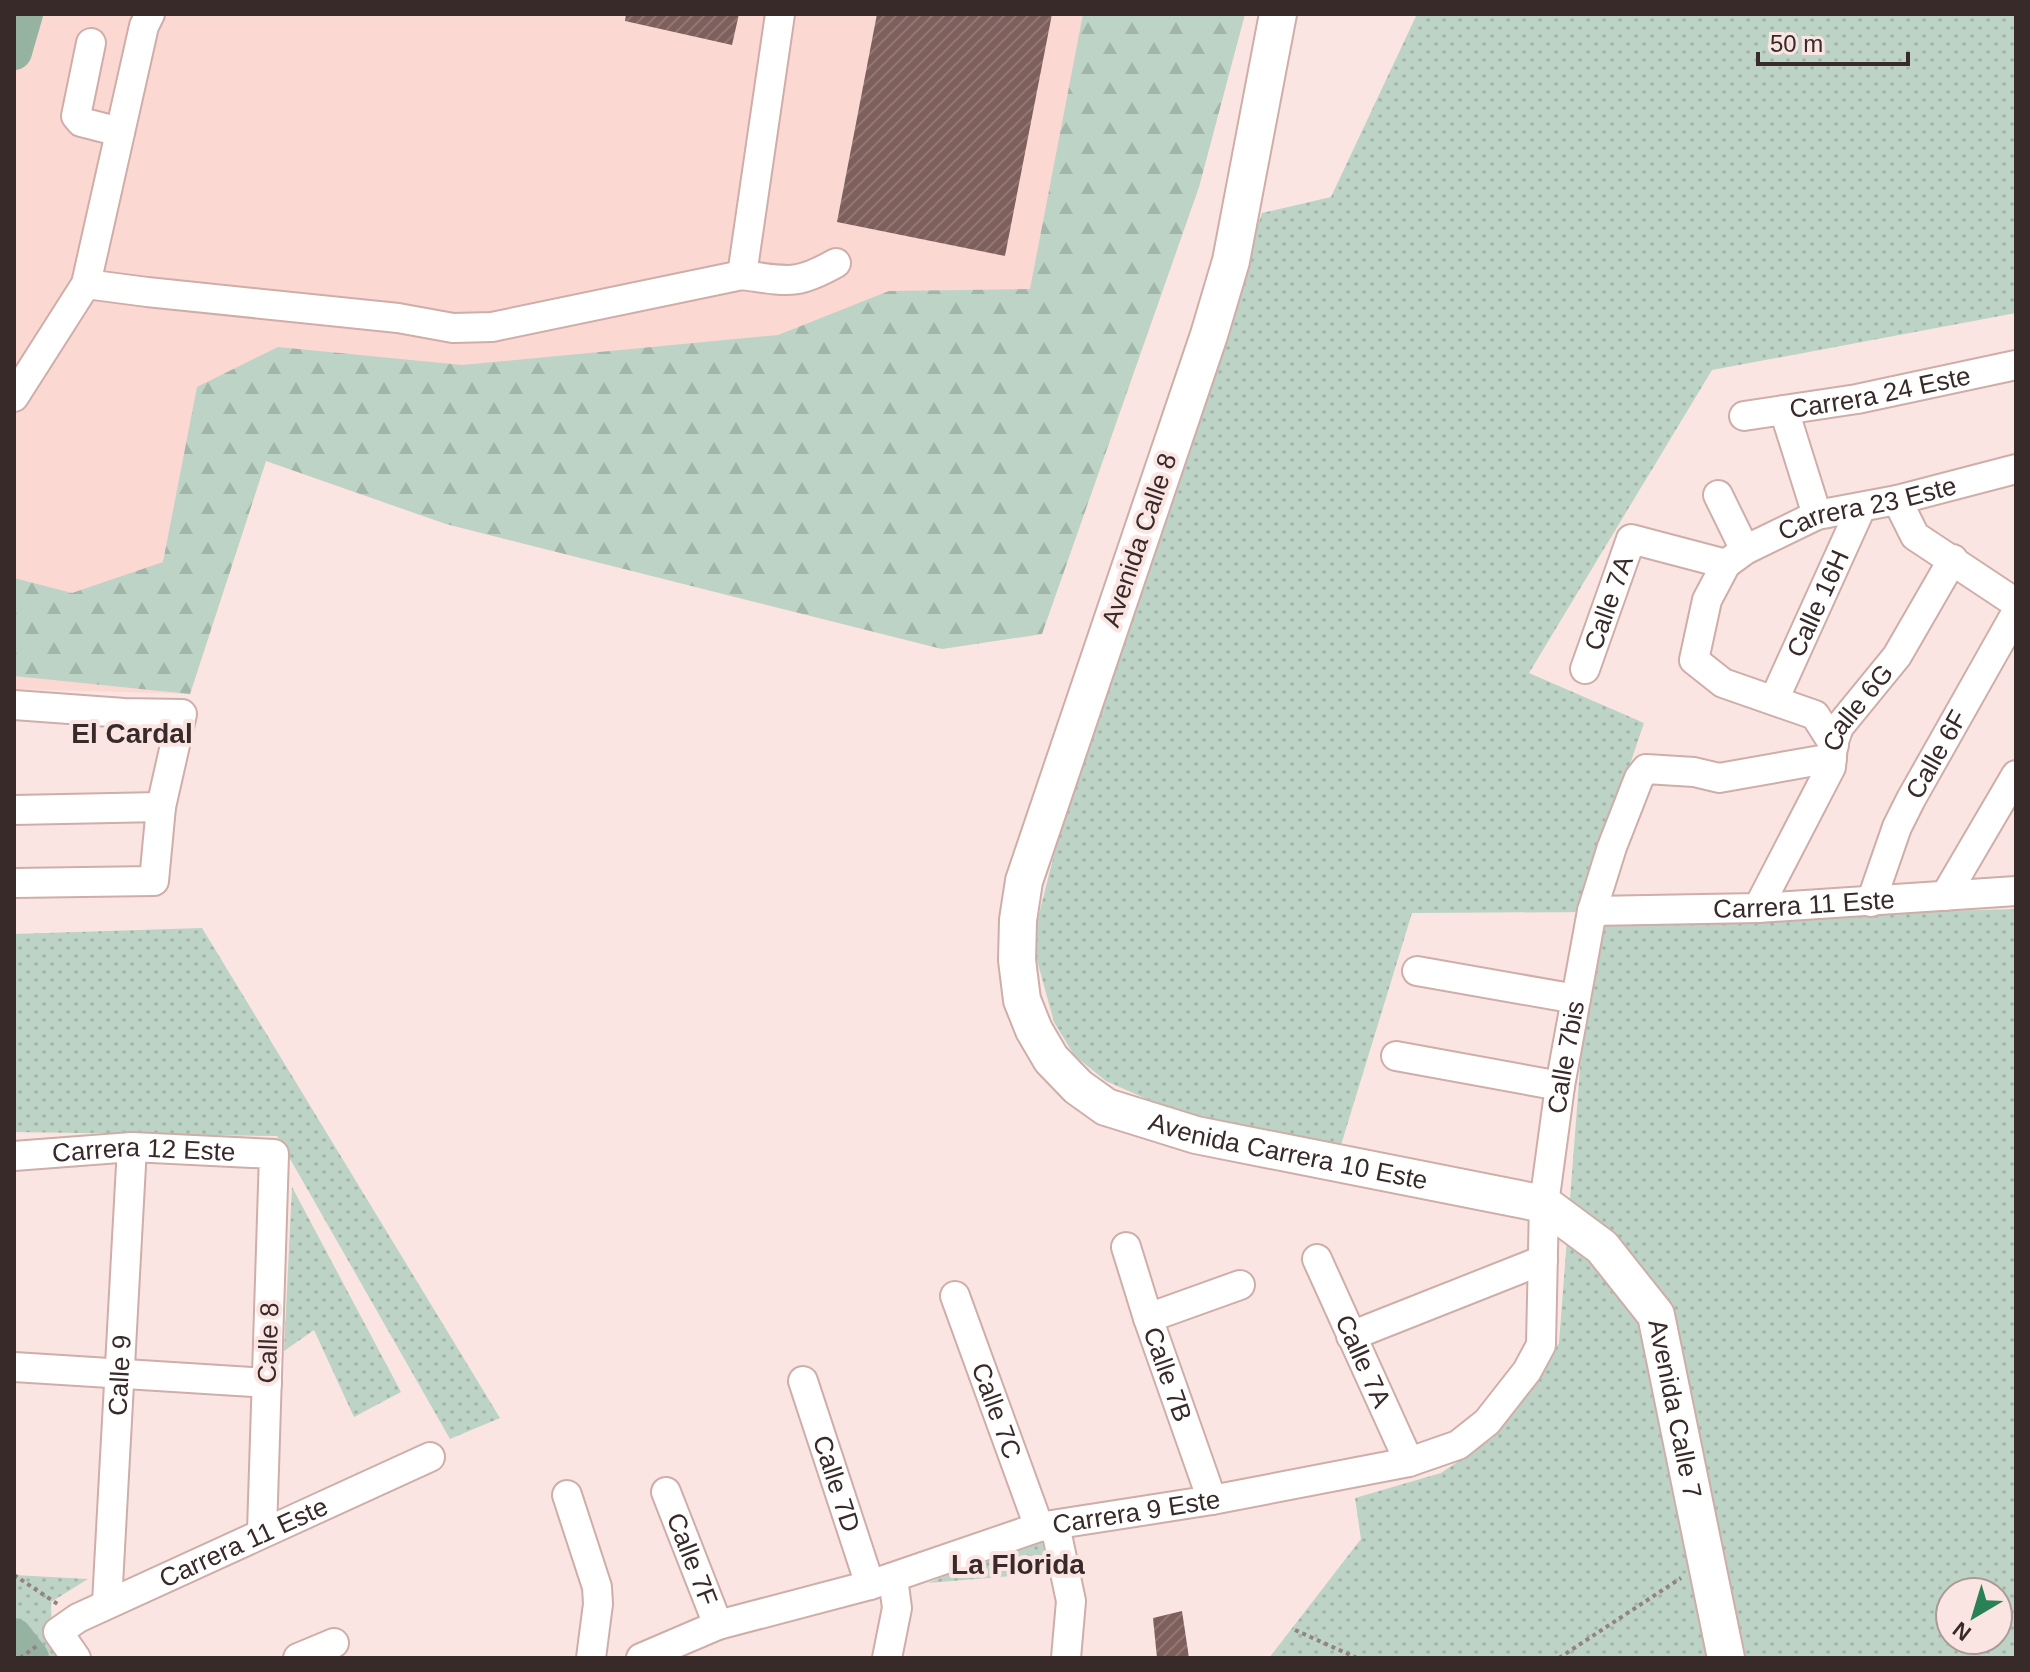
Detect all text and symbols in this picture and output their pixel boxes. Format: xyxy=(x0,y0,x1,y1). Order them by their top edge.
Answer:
scale bar xyxy=(1758,16,1908,66)
text: 50 m xyxy=(1770,30,1823,57)
street label: Carrera 24 Este xyxy=(1787,360,1973,424)
street label: Avenida Calle 8 xyxy=(1095,449,1183,631)
street label: Carrera 23 Este xyxy=(1773,470,1960,547)
street label: Calle 16H xyxy=(1781,545,1855,662)
street label: Calle 7A xyxy=(1578,551,1639,654)
street label: Calle 6G xyxy=(1817,658,1899,755)
street label: Calle 6F xyxy=(1899,705,1973,804)
district label: El Cardal xyxy=(71,718,193,749)
street label: Carrera 11 Este xyxy=(1713,884,1896,924)
street label: Calle 7bis xyxy=(1541,998,1590,1116)
street label: Avenida Carrera 10 Este xyxy=(1145,1106,1430,1196)
street label: Carrera 12 Este xyxy=(51,1132,236,1168)
street label: Calle 8 xyxy=(252,1302,284,1384)
street label: Calle 7A xyxy=(1329,1310,1397,1413)
street label: Avenida Calle 7 xyxy=(1642,1317,1708,1501)
street label: Calle 7B xyxy=(1137,1323,1198,1426)
street label: Calle 9 xyxy=(102,1334,137,1417)
street label: Calle 7C xyxy=(966,1359,1028,1463)
street label: Calle 7D xyxy=(807,1432,867,1536)
street label: Carrera 9 Este xyxy=(1050,1484,1223,1540)
street label: Carrera 11 Este xyxy=(155,1491,332,1594)
street label: Calle 7F xyxy=(661,1508,724,1610)
district label: La Florida xyxy=(951,1549,1085,1580)
north arrow xyxy=(1934,1576,2014,1656)
text: N xyxy=(1948,1617,1976,1646)

